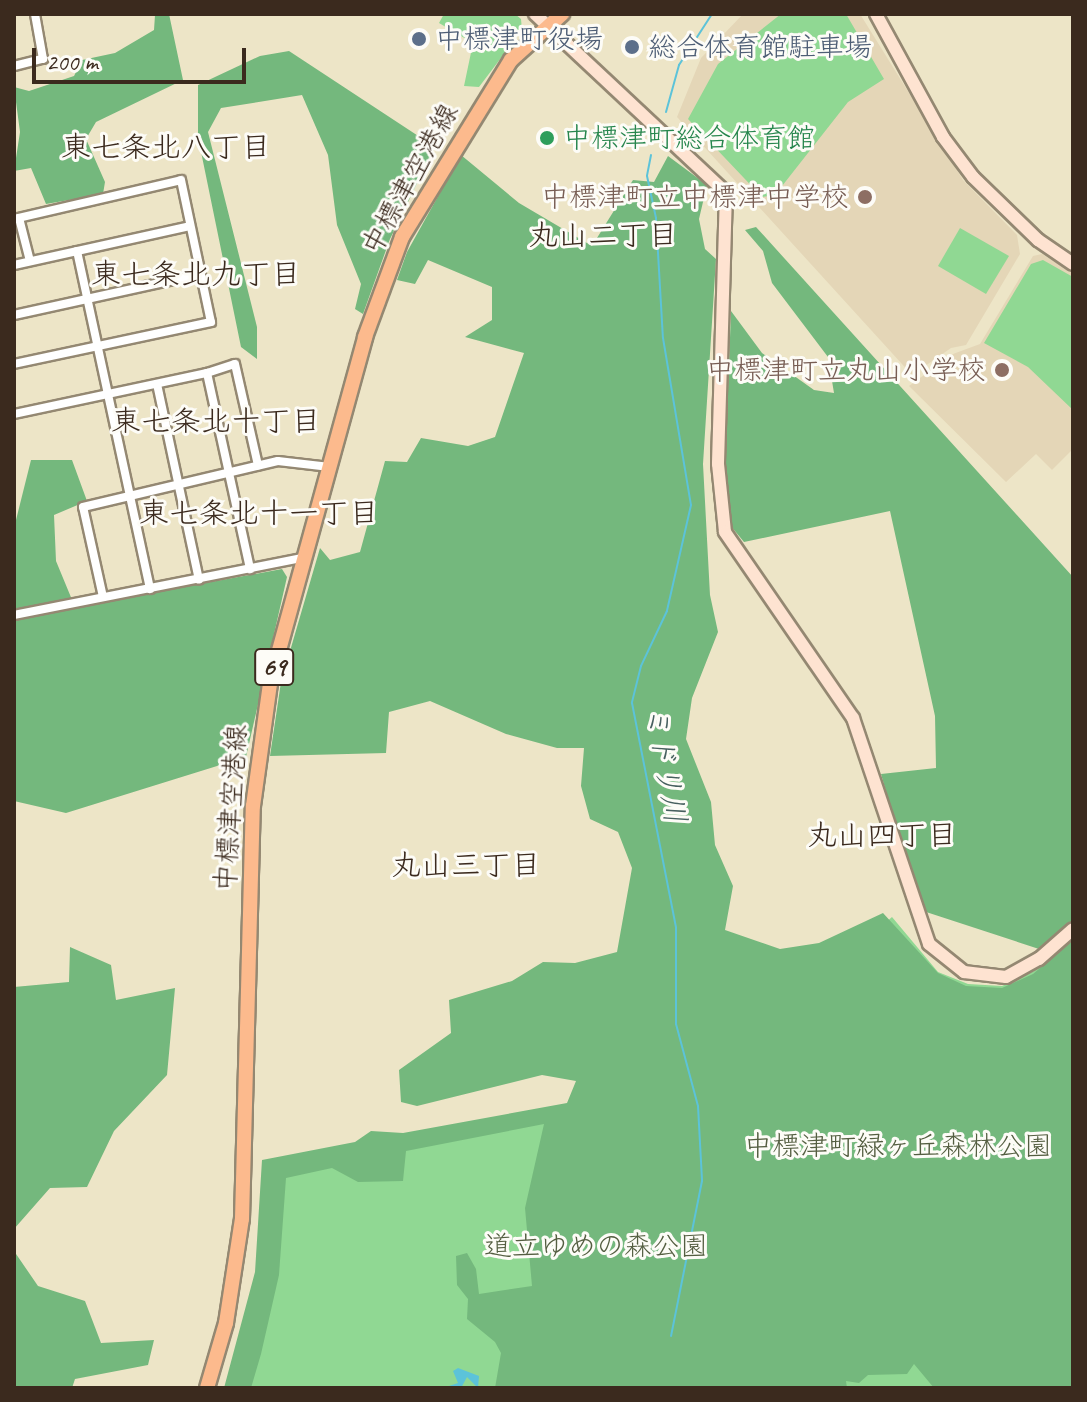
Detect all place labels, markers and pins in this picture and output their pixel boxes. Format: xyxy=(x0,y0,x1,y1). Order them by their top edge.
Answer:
place label: 中標津町役場 xyxy=(435,22,603,56)
marker: 中標津町役場 xyxy=(410,30,428,48)
place label: 総合体育館駐車場 xyxy=(648,30,872,64)
marker: 総合体育館駐車場 xyxy=(623,38,641,56)
place label: 中標津町総合体育館 xyxy=(563,121,815,155)
marker: 中標津町総合体育館 xyxy=(538,129,556,147)
place label: 中標津町立中標津中学校 xyxy=(541,180,849,214)
marker: 中標津町立中標津中学校 xyxy=(856,188,874,206)
place label: 中標津町立丸山小学校 xyxy=(706,353,986,387)
marker: 中標津町立丸山小学校 xyxy=(993,361,1011,379)

